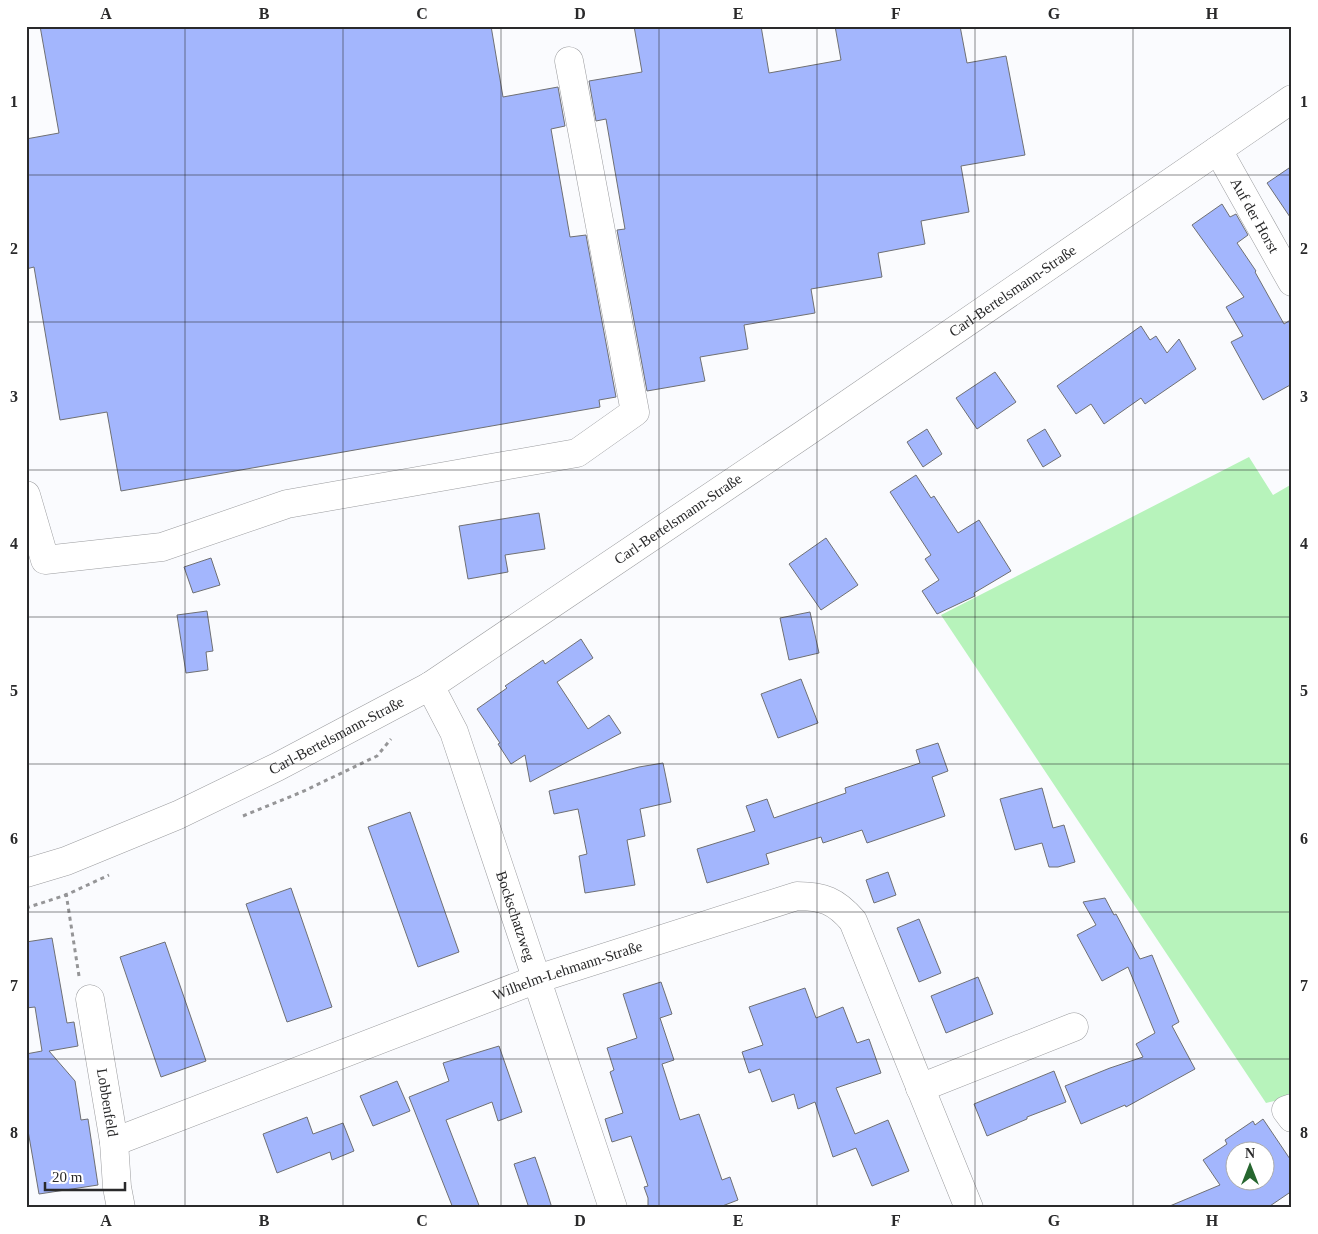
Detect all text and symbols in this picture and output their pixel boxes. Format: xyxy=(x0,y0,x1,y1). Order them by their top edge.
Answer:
text: A xyxy=(100,5,112,22)
text: B xyxy=(259,5,270,22)
text: C xyxy=(416,5,428,22)
text: D xyxy=(574,5,586,22)
text: E xyxy=(733,5,743,22)
text: F xyxy=(891,5,901,22)
text: G xyxy=(1048,5,1061,22)
text: H xyxy=(1206,5,1219,22)
text: 1 xyxy=(10,93,18,110)
text: 1 xyxy=(1300,93,1308,110)
street label: Auf der Horst xyxy=(1227,175,1282,256)
text: 2 xyxy=(10,240,18,257)
text: 2 xyxy=(1300,240,1308,257)
street label: Carl-Bertelsmann-Straße xyxy=(946,242,1079,340)
text: 3 xyxy=(10,388,18,405)
text: 3 xyxy=(1300,388,1308,405)
street label: Carl-Bertelsmann-Straße xyxy=(611,470,745,567)
text: 4 xyxy=(10,535,18,552)
text: 4 xyxy=(1300,535,1308,552)
text: 5 xyxy=(10,682,18,699)
text: 5 xyxy=(1300,682,1308,699)
street label: Carl-Bertelsmann-Straße xyxy=(266,693,407,778)
text: 6 xyxy=(10,830,18,847)
text: 6 xyxy=(1300,830,1308,847)
street label: Bockschatzweg xyxy=(493,869,538,964)
street label: Wilhelm-Lehmann-Straße xyxy=(490,938,645,1003)
text: 7 xyxy=(10,977,18,994)
text: 7 xyxy=(1300,977,1308,994)
street label: Lobbenfeld xyxy=(94,1067,121,1138)
text: 8 xyxy=(10,1124,18,1141)
text: 8 xyxy=(1300,1124,1308,1141)
north arrow xyxy=(1226,1142,1276,1192)
text: N xyxy=(1245,1146,1255,1161)
scale bar xyxy=(45,1159,125,1191)
text: 20 m xyxy=(52,1169,83,1185)
text: A xyxy=(100,1212,112,1229)
text: B xyxy=(259,1212,270,1229)
text: C xyxy=(416,1212,428,1229)
text: D xyxy=(574,1212,586,1229)
text: E xyxy=(733,1212,743,1229)
text: F xyxy=(891,1212,901,1229)
text: G xyxy=(1048,1212,1061,1229)
text: H xyxy=(1206,1212,1219,1229)

